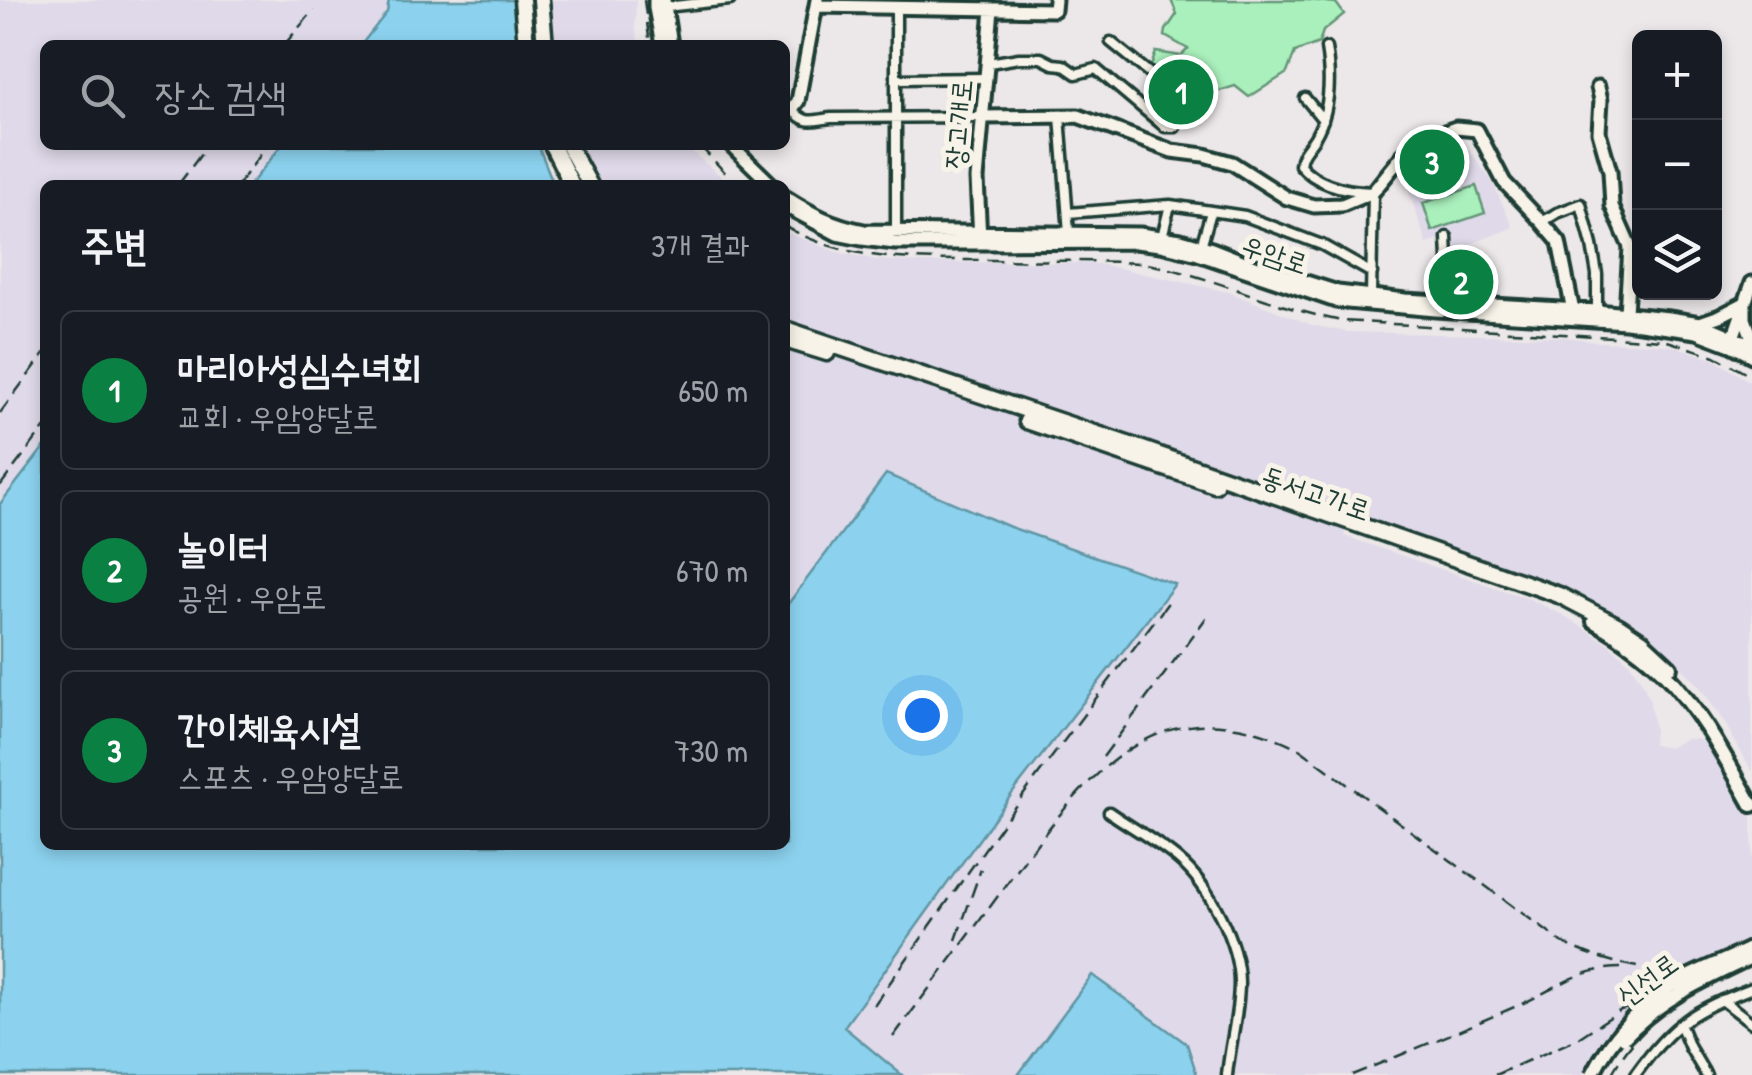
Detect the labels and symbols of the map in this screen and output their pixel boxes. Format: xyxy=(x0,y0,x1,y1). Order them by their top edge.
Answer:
pin: 1 xyxy=(1148,54,1214,130)
street label: 장고개로 xyxy=(935,77,981,171)
pin: 3 xyxy=(1400,124,1464,200)
street label: 우암로 xyxy=(1237,225,1313,283)
pin: 2 xyxy=(1428,244,1494,320)
street label: 동서고가로 xyxy=(1257,457,1375,529)
your location xyxy=(897,690,948,741)
street label: 신선로 xyxy=(1608,944,1686,1014)

